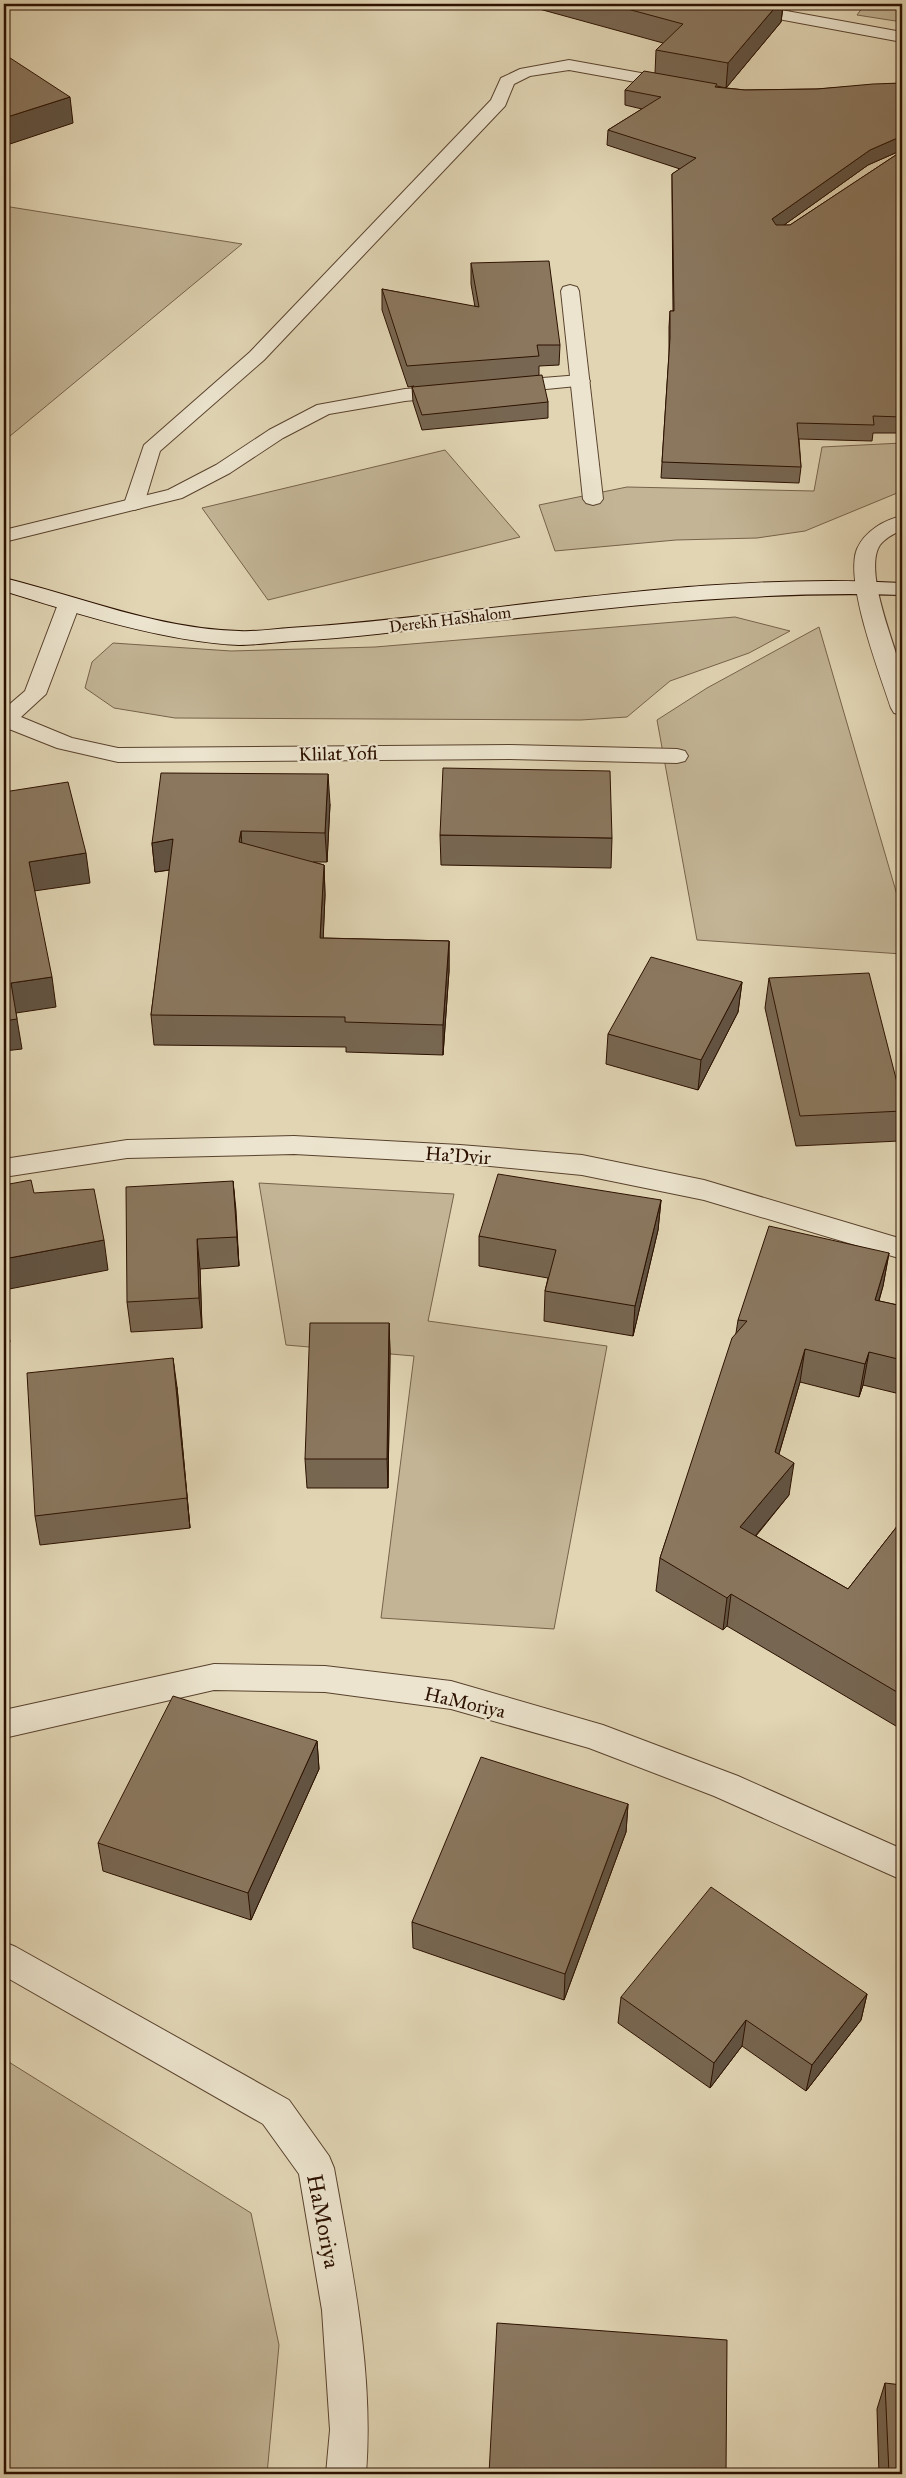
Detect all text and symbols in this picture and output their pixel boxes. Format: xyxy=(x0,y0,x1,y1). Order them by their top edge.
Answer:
street label: Derekh HaShalom xyxy=(388,603,513,636)
street label: Klilat Yofi xyxy=(298,741,378,766)
street label: Ha'Dvir xyxy=(424,1142,492,1169)
street label: HaMoriya xyxy=(422,1682,509,1723)
street label: HaMoriya xyxy=(301,2172,346,2271)

